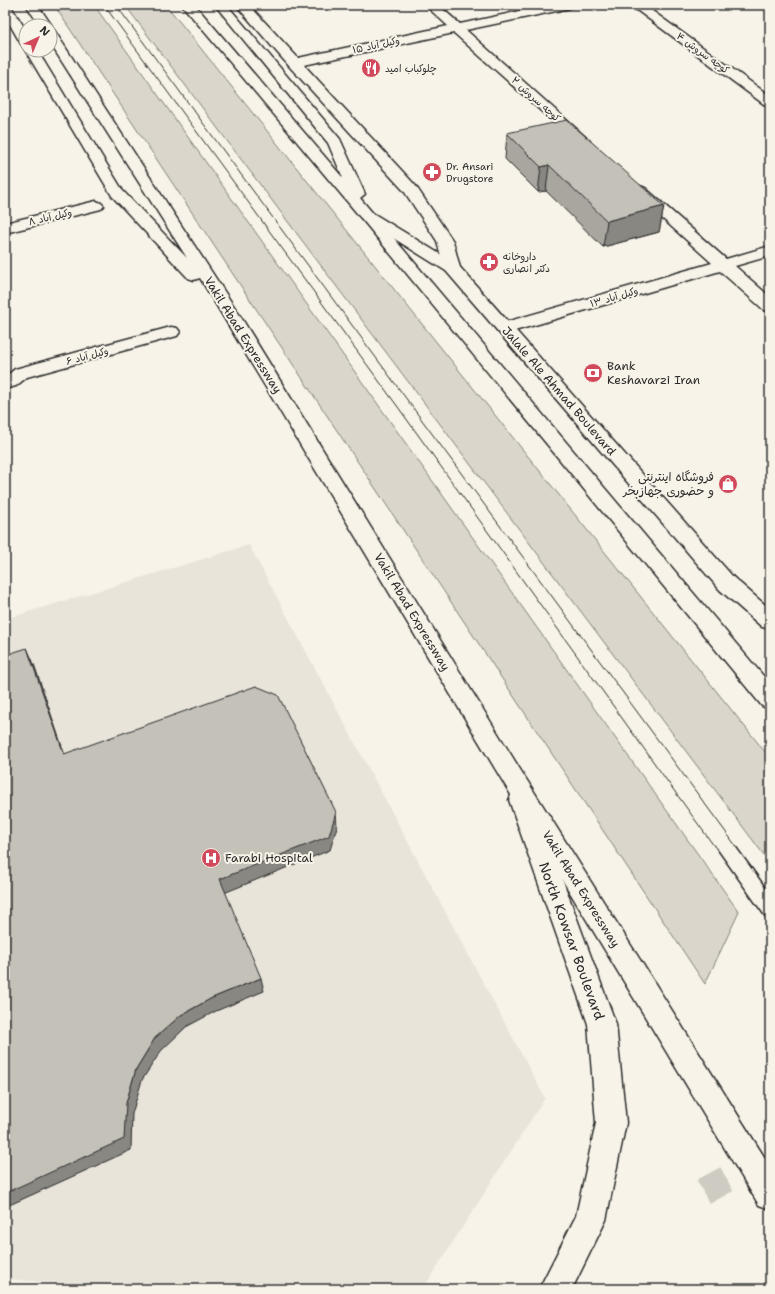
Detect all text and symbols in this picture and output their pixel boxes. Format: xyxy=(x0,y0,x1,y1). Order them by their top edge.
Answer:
north arrow xyxy=(18,18,58,58)
text: N xyxy=(36,23,53,40)
street label: کوچه سروش ۴ xyxy=(674,29,732,77)
street label: ۱۵ وکیل آباد xyxy=(351,34,401,56)
restaurant icon: چلوکباب امید xyxy=(360,57,382,79)
place label: چلوکباب امید xyxy=(385,62,437,76)
street label: کوچه سروش ۲ xyxy=(509,73,563,125)
place label: Dr. Ansari Drugstore xyxy=(446,160,494,185)
pharmacy icon: Dr. Ansari Drugstore xyxy=(421,161,443,183)
street label: ۸ وکیل آباد xyxy=(27,206,73,228)
place label: داروخانه دکتر انصاری xyxy=(503,250,550,275)
pharmacy icon: داروخانه دکتر انصاری xyxy=(478,251,500,273)
street label: Vakil Abad Expressway xyxy=(201,274,286,396)
street label: ۱۳ وکیل آباد xyxy=(589,284,639,310)
street label: Jalale Ale Ahmad Boulevard xyxy=(498,323,620,459)
street label: ۶ وکیل آباد xyxy=(64,344,110,368)
place label: Bank Keshavarzi Iran xyxy=(607,358,700,388)
bank icon: Bank Keshavarzi Iran xyxy=(582,362,604,384)
place label: فروشگاه اینترنتی و حضوری جهازبخر xyxy=(622,469,714,499)
shop icon: فروشگاه اینترنتی و حضوری جهازبخر xyxy=(717,473,739,495)
street label: Vakil Abad Expressway xyxy=(370,550,454,674)
street label: Vakil Abad Expressway xyxy=(539,828,624,950)
hospital icon: Farabi Hospital xyxy=(200,847,222,869)
place label: Farabi Hospital xyxy=(225,850,313,866)
street label: North Kowsar Boulevard xyxy=(535,859,609,1023)

